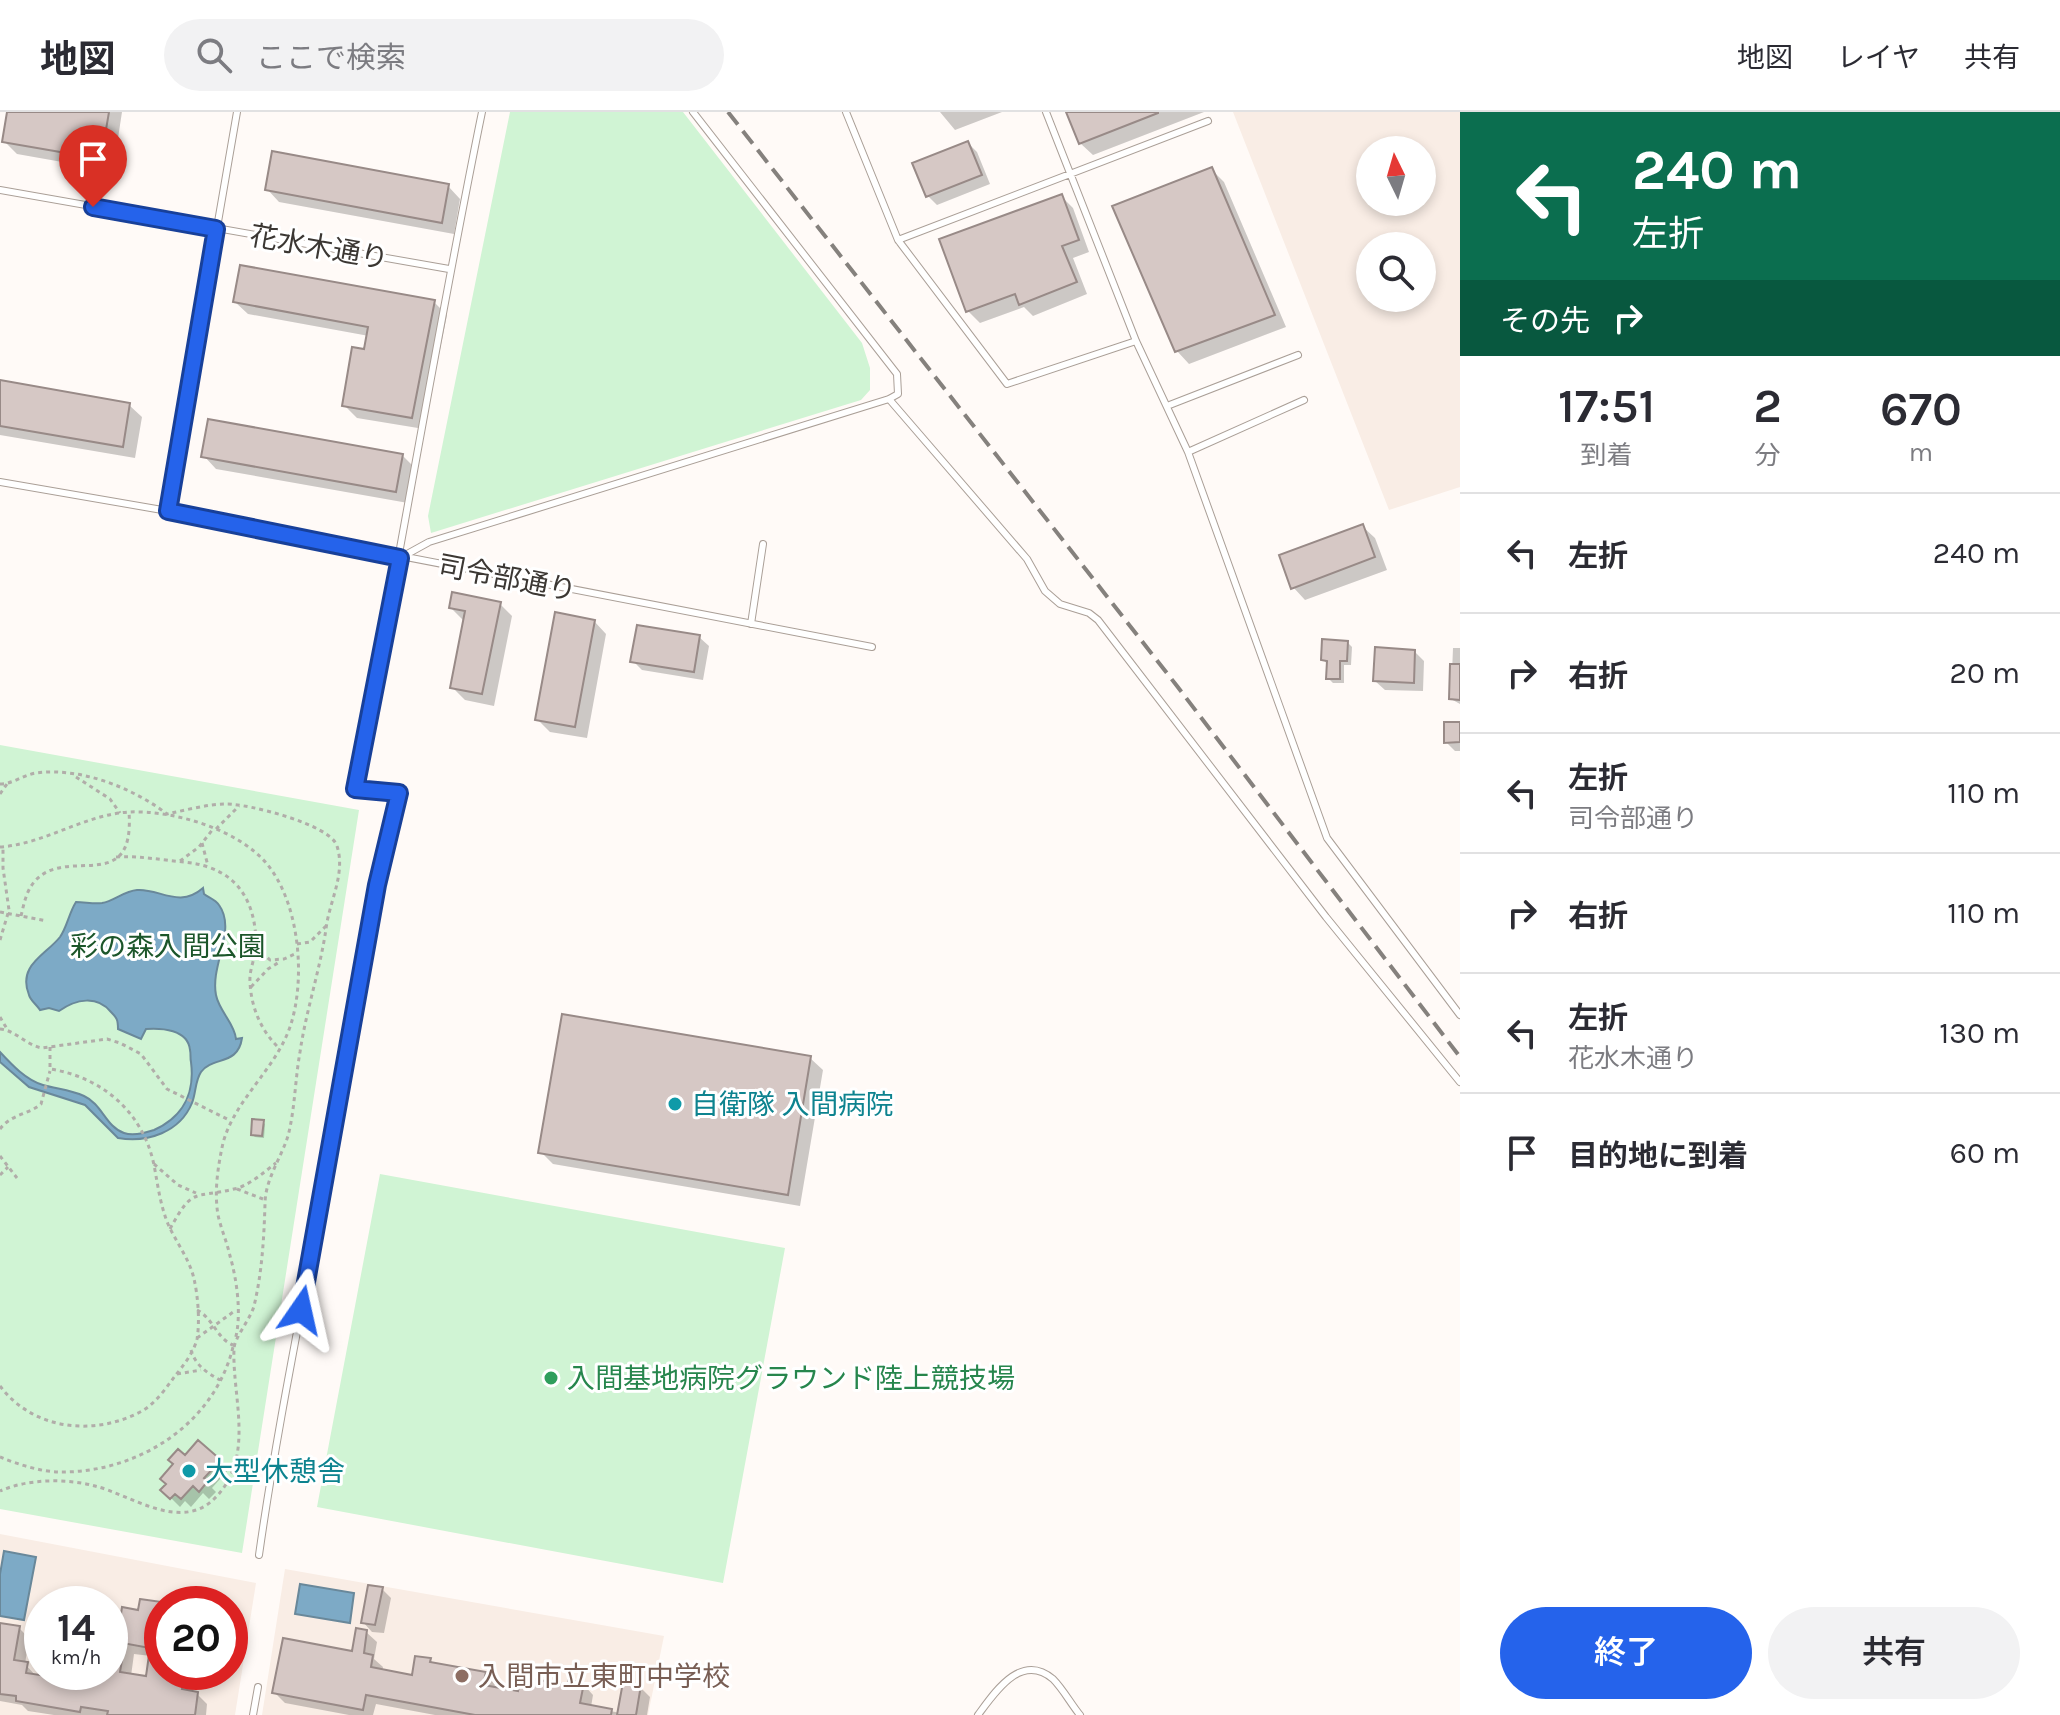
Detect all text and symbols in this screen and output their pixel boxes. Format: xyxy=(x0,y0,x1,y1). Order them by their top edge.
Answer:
search box xyxy=(164,19,724,91)
icon: search xyxy=(192,33,236,77)
text: 地図 xyxy=(40,37,116,82)
text: ここで検索 xyxy=(256,40,406,76)
text: 地図 xyxy=(1737,41,1793,74)
text: レイヤ xyxy=(1837,41,1920,74)
text: 共有 xyxy=(1964,41,2020,74)
pin xyxy=(59,125,127,207)
north arrow xyxy=(1356,136,1436,216)
map controls xyxy=(1356,136,1436,312)
icon: arrive xyxy=(71,137,115,181)
text: 240 m xyxy=(1632,137,1802,202)
icon: left xyxy=(1500,144,1604,248)
text: 左折 xyxy=(1632,213,1704,255)
street label: 花水木通り xyxy=(247,219,391,275)
button: search xyxy=(1356,232,1436,312)
icon: right xyxy=(1606,296,1650,340)
text: その先 xyxy=(1500,303,1590,339)
text: 17:51 xyxy=(1558,378,1655,434)
text: 2 xyxy=(1753,378,1782,434)
text: 670 xyxy=(1880,381,1962,437)
text: m xyxy=(1909,437,1933,468)
text: 到着 xyxy=(1581,440,1633,471)
text: 分 xyxy=(1755,440,1781,471)
icon: left xyxy=(1500,531,1544,575)
text: 240 m xyxy=(1933,535,2020,571)
text: 左折 xyxy=(1568,538,1628,574)
street label: 司令部通り xyxy=(435,548,579,608)
icon: right xyxy=(1500,651,1544,695)
text: 20 m xyxy=(1950,655,2020,691)
text: 右折 xyxy=(1568,658,1628,694)
text: 左折 xyxy=(1568,760,1628,796)
icon: left xyxy=(1500,771,1544,815)
text: 110 m xyxy=(1947,775,2020,811)
text: 司令部通り xyxy=(1568,803,1698,834)
icon: right xyxy=(1500,891,1544,935)
text: 110 m xyxy=(1947,895,2020,931)
text: 右折 xyxy=(1568,898,1628,934)
park label: 彩の森入間公園 xyxy=(70,930,266,963)
text: 左折 xyxy=(1568,1000,1628,1036)
icon: left xyxy=(1500,1011,1544,1055)
text: 130 m xyxy=(1939,1015,2020,1051)
text: 花水木通り xyxy=(1568,1043,1698,1074)
place label: 自衛隊 入間病院 xyxy=(691,1088,894,1121)
marker: 自衛隊 入間病院 xyxy=(666,1095,684,1113)
icon: arrive xyxy=(1500,1131,1544,1175)
text: 60 m xyxy=(1950,1135,2020,1171)
text: 目的地に到着 xyxy=(1568,1138,1748,1174)
position arrow xyxy=(259,1268,343,1352)
place label: 入間基地病院グラウンド陸上競技場 xyxy=(567,1362,1015,1395)
marker: 入間基地病院グラウンド陸上競技場 xyxy=(542,1369,560,1387)
place label: 大型休憩舎 xyxy=(205,1455,345,1488)
marker: 大型休憩舎 xyxy=(180,1462,198,1480)
speed limit sign: 20 xyxy=(144,1586,248,1690)
text: 14 xyxy=(57,1604,95,1651)
button: 終了 xyxy=(1500,1607,1752,1699)
button: 共有 xyxy=(1768,1607,2020,1699)
text: km/h xyxy=(51,1646,101,1669)
place label: 入間市立東町中学校 xyxy=(478,1660,730,1693)
marker: 入間市立東町中学校 xyxy=(453,1667,471,1685)

